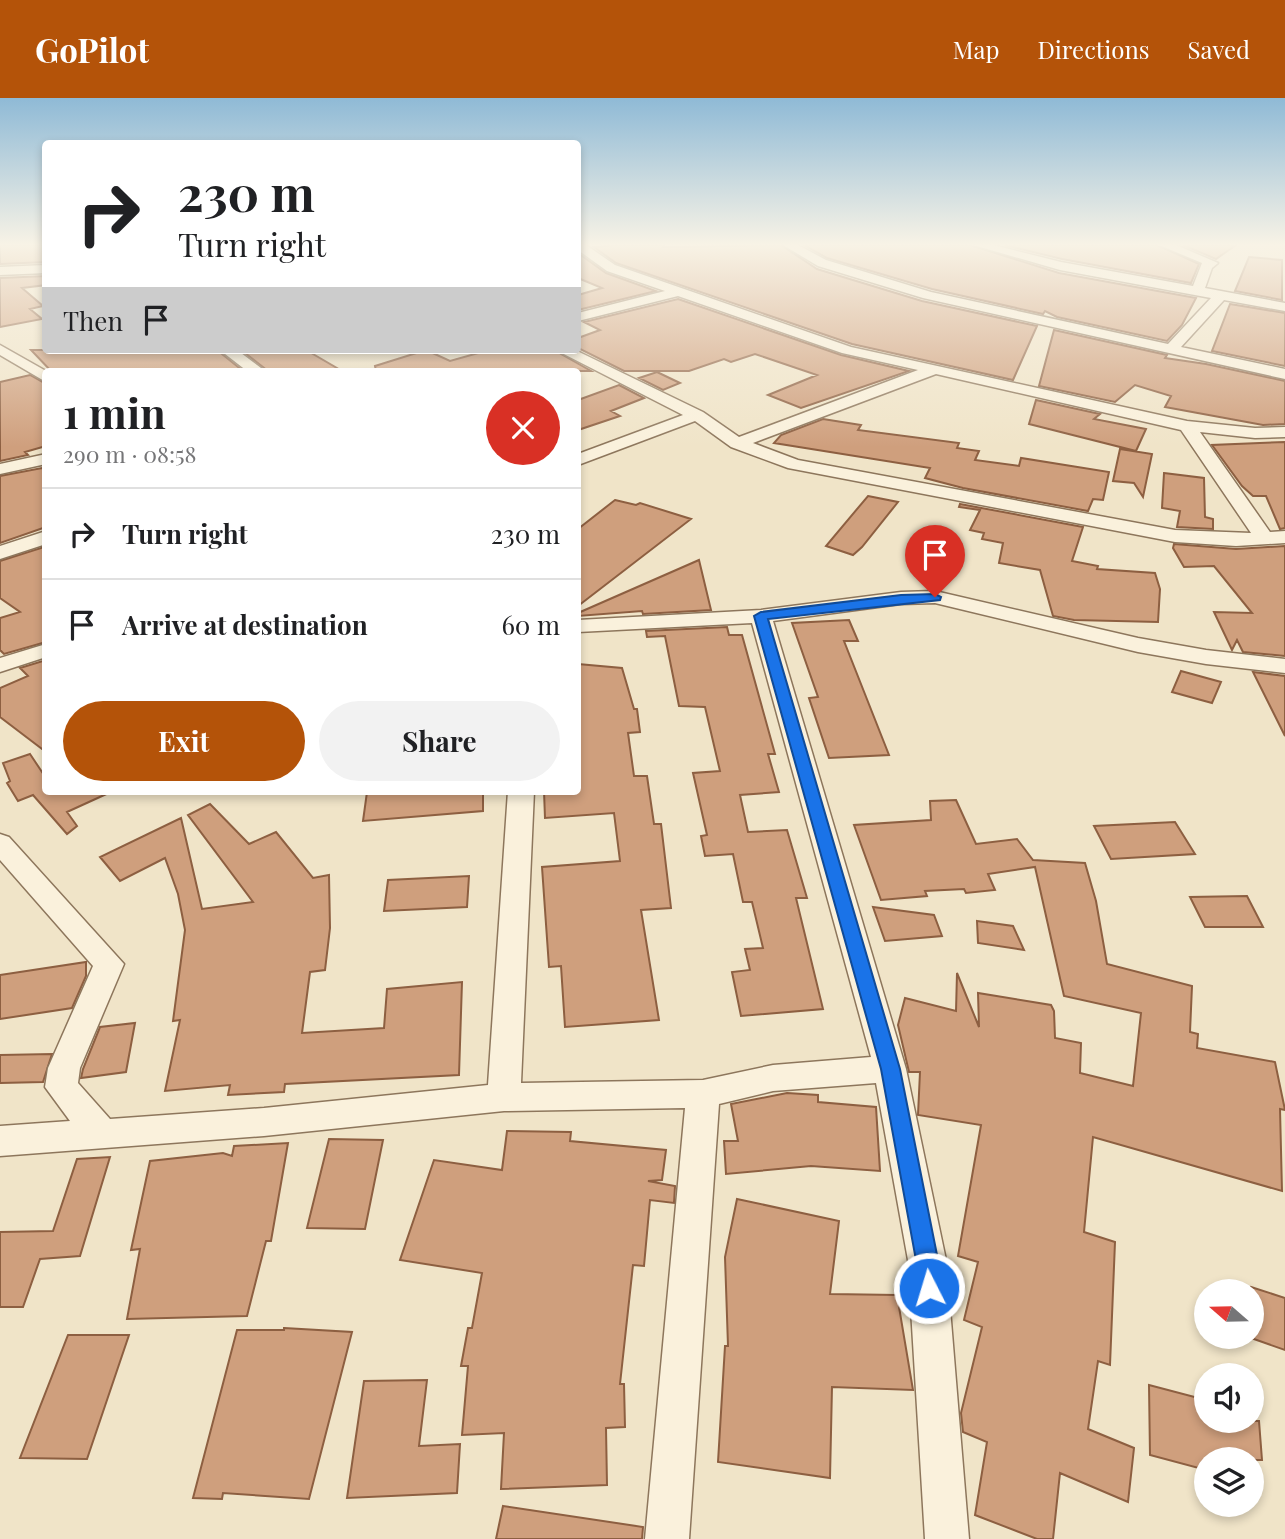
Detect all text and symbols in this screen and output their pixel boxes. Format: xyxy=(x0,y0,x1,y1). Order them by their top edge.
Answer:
text: GoPilot xyxy=(35,27,149,71)
text: Map xyxy=(953,33,999,65)
text: Directions xyxy=(1037,33,1150,65)
text: Saved xyxy=(1188,33,1250,65)
text: 230 m xyxy=(178,159,315,224)
icon: right xyxy=(63,168,154,259)
text: Turn right xyxy=(178,222,326,265)
icon: arrive xyxy=(137,301,175,339)
text: Then xyxy=(63,303,123,338)
text: 1 min xyxy=(63,384,166,440)
button: close xyxy=(486,391,560,465)
text: 290 m · 08:58 xyxy=(63,438,197,469)
icon: right xyxy=(63,515,101,553)
text: Turn right xyxy=(122,516,248,551)
text: 230 m xyxy=(491,516,560,551)
pin xyxy=(905,525,965,597)
icon: arrive xyxy=(916,536,954,574)
icon: arrive xyxy=(63,606,101,644)
text: Arrive at destination xyxy=(122,607,368,642)
text: 60 m xyxy=(501,607,560,642)
button: Exit xyxy=(63,701,305,781)
button: Share xyxy=(319,701,560,781)
position arrow xyxy=(892,1251,966,1325)
north arrow xyxy=(1194,1279,1264,1349)
map controls xyxy=(1194,1279,1264,1517)
button: sound xyxy=(1194,1363,1264,1433)
button: layers xyxy=(1194,1447,1264,1517)

